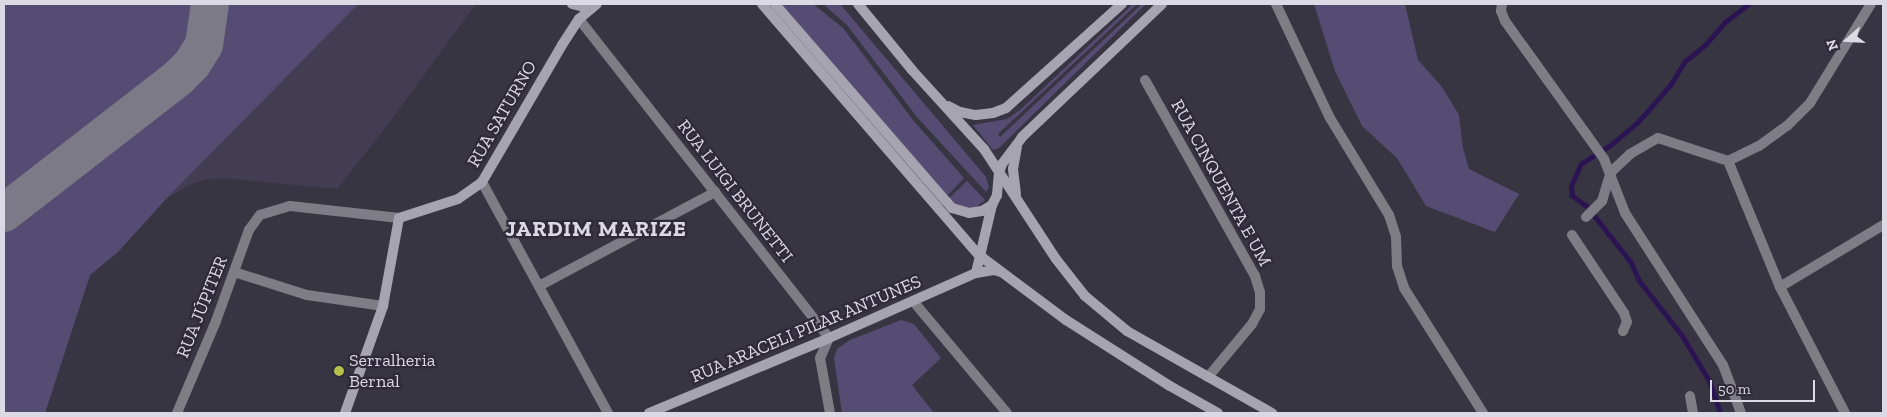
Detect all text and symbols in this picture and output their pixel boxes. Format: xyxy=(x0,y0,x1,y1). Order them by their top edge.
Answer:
north arrow xyxy=(1822,15,1872,65)
text: N xyxy=(1823,37,1842,53)
street label: RUA SATURNO xyxy=(463,57,541,171)
street label: RUA CINQUENTA E UM xyxy=(1166,95,1276,271)
street label: RUA LUIGI BRUNETTI xyxy=(672,115,798,267)
district label: JARDIM MARIZE xyxy=(504,216,688,242)
street label: RUA JÚPITER xyxy=(172,253,232,361)
street label: RUA ARACELI PILAR ANTUNES xyxy=(687,270,925,388)
place label: Serralheria Bernal xyxy=(349,350,435,392)
marker: Serralheria Bernal xyxy=(333,365,345,377)
scale bar xyxy=(1712,370,1817,402)
text: 50 m xyxy=(1718,380,1751,398)

